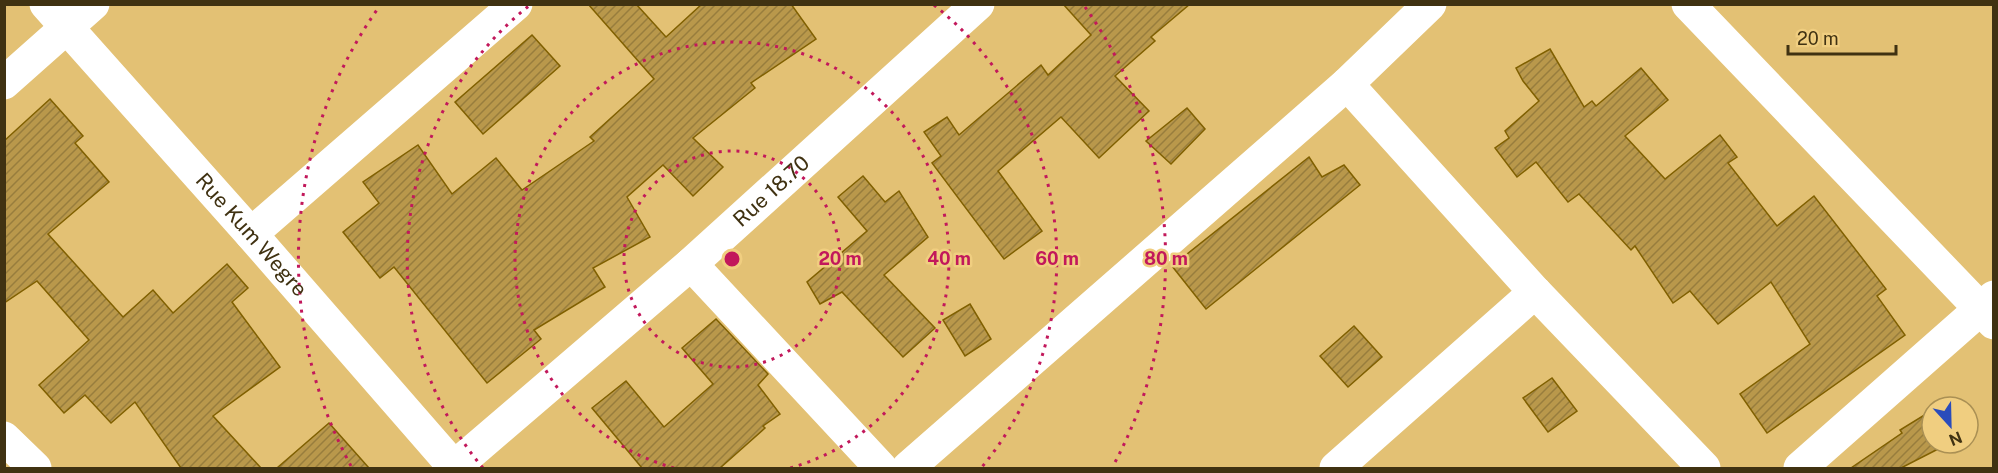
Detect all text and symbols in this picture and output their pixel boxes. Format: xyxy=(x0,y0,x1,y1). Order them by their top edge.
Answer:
scale bar xyxy=(1788,18,1896,56)
text: 20 m xyxy=(1797,28,1839,49)
street label: Rue 18.70 xyxy=(728,150,814,232)
street label: Rue Kum Wegre xyxy=(191,168,313,301)
text: 20 m xyxy=(818,248,862,269)
text: 40 m xyxy=(927,248,971,269)
text: 60 m xyxy=(1035,248,1079,269)
text: 80 m xyxy=(1144,248,1188,269)
centre of rings xyxy=(722,249,742,269)
north arrow xyxy=(1920,395,1980,455)
text: N xyxy=(1946,427,1965,450)

